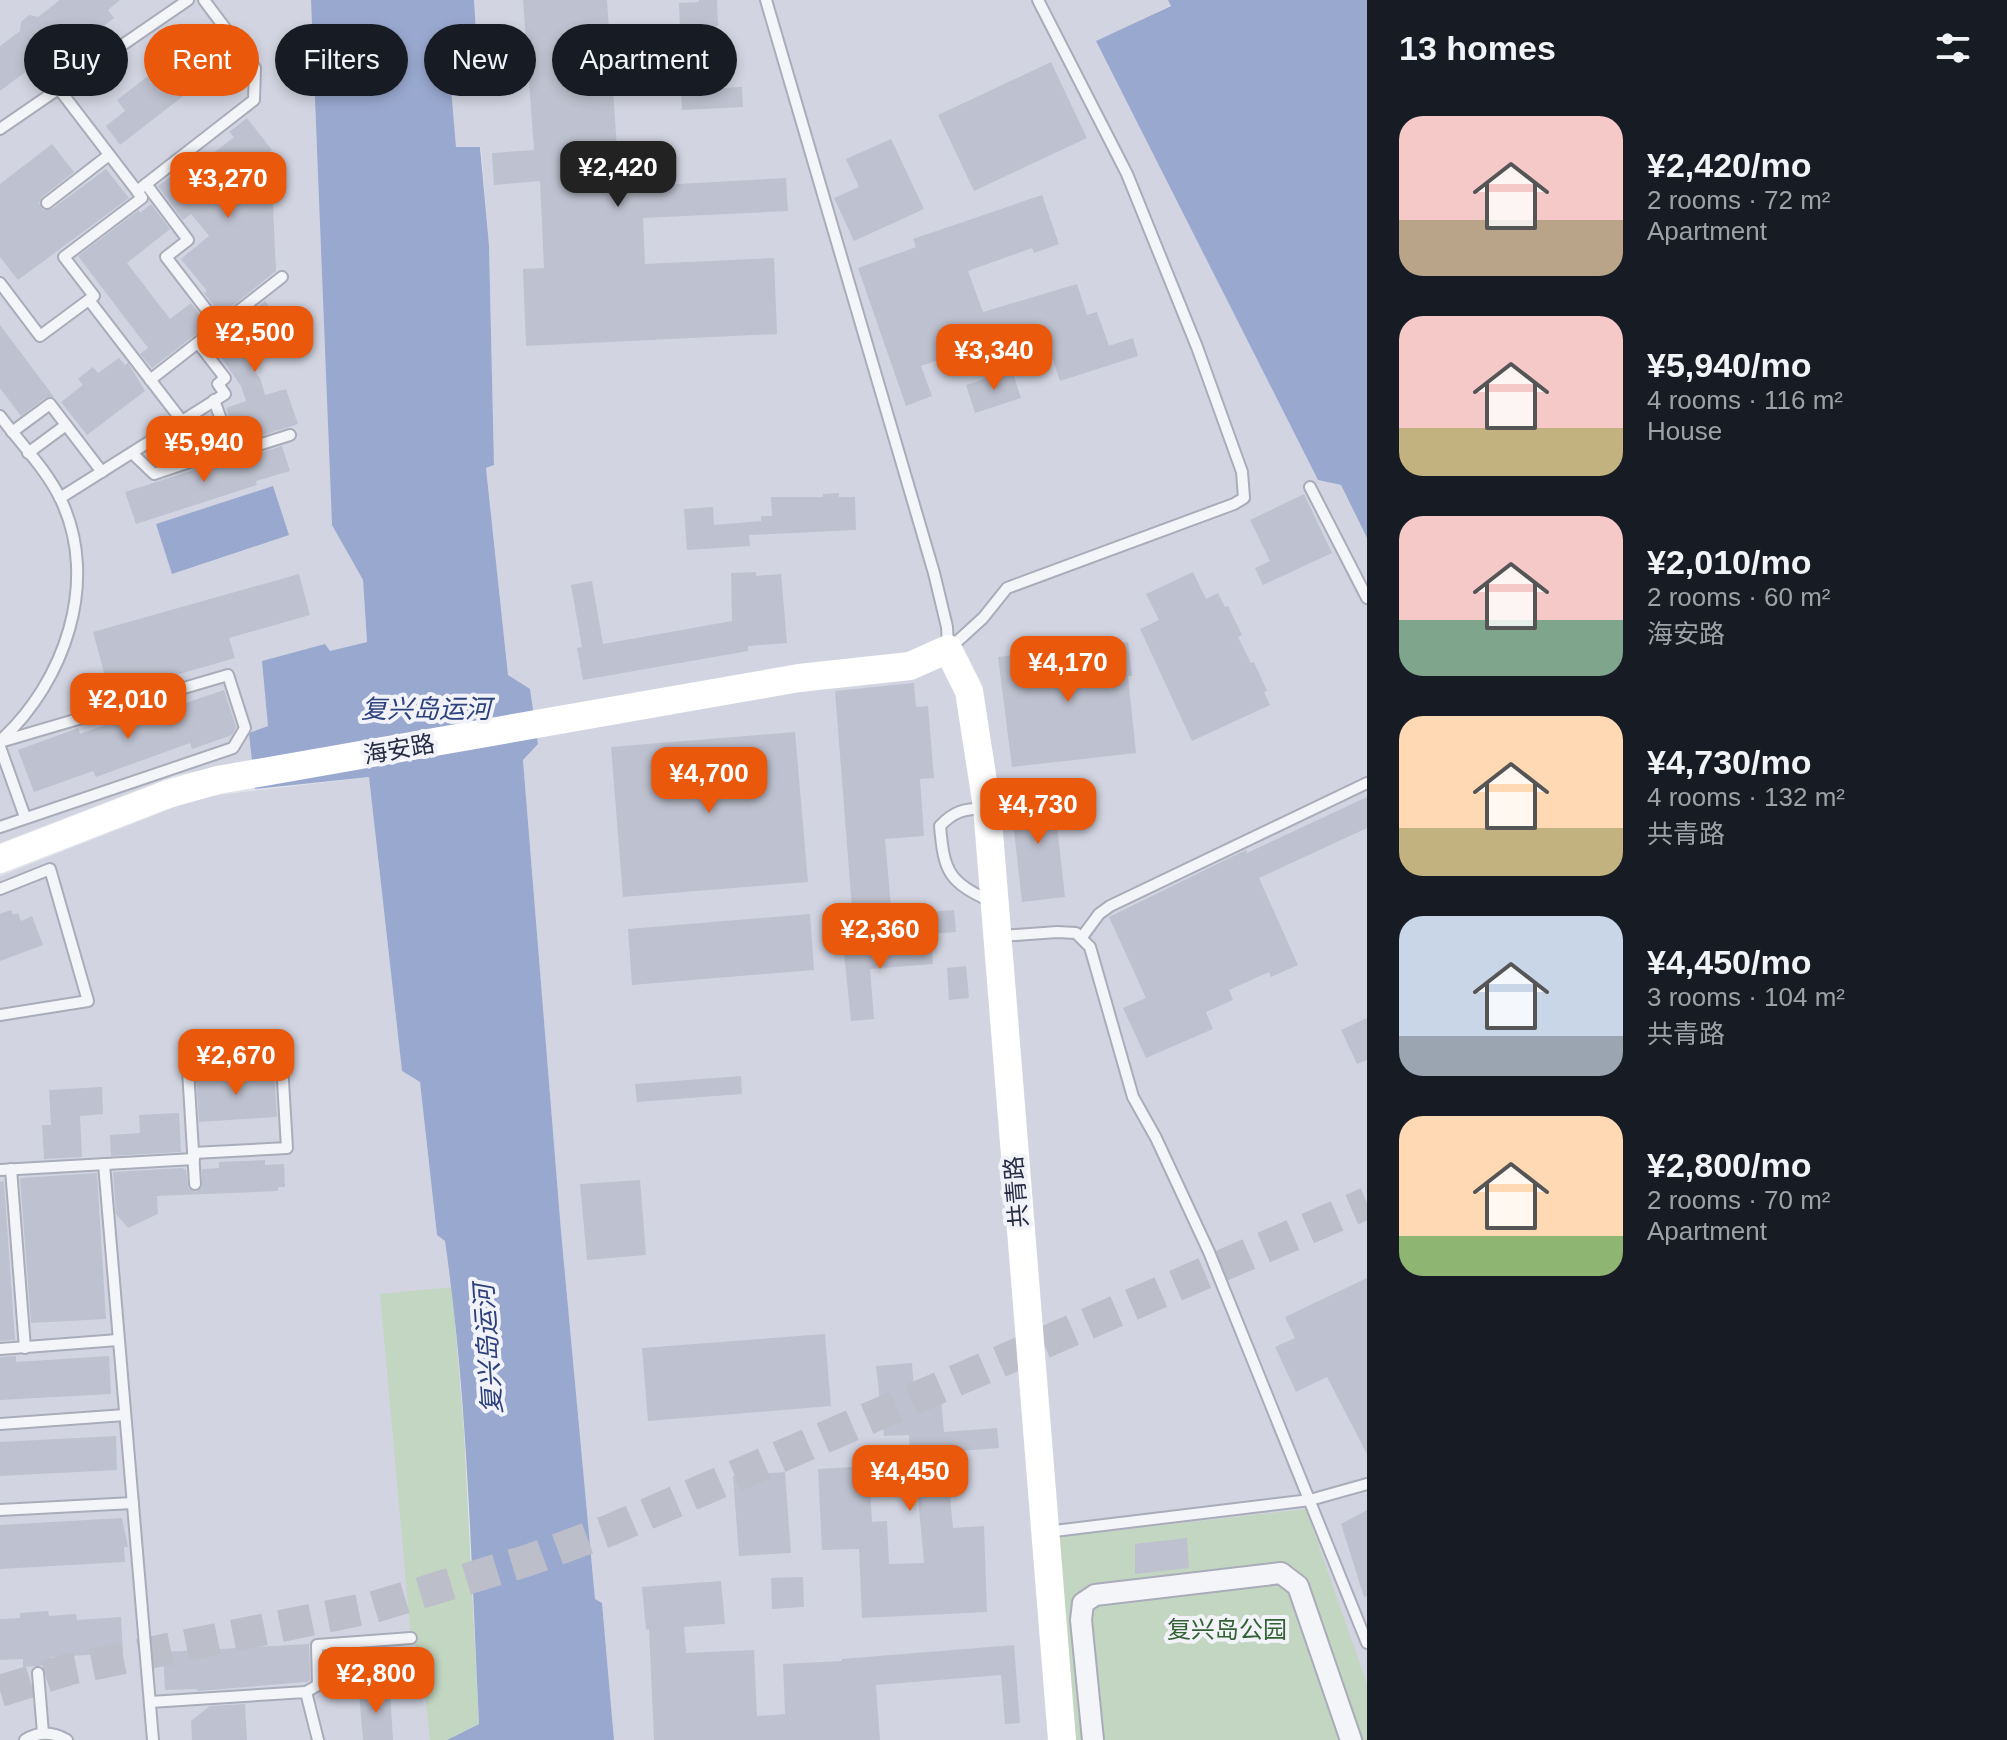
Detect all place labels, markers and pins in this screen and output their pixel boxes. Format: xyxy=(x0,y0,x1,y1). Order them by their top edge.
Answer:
pin: ¥2,420 xyxy=(553,141,683,209)
pin: ¥3,270 xyxy=(163,152,293,220)
pin: ¥2,500 xyxy=(190,306,320,374)
pin: ¥3,340 xyxy=(929,324,1059,392)
pin: ¥5,940 xyxy=(139,416,269,484)
pin: ¥4,170 xyxy=(1003,636,1133,704)
pin: ¥2,010 xyxy=(63,673,193,741)
pin: ¥4,700 xyxy=(644,747,774,815)
pin: ¥4,730 xyxy=(973,778,1103,846)
pin: ¥2,360 xyxy=(815,903,945,971)
pin: ¥2,670 xyxy=(171,1029,301,1097)
pin: ¥4,450 xyxy=(845,1445,975,1513)
pin: ¥2,800 xyxy=(311,1647,441,1715)

